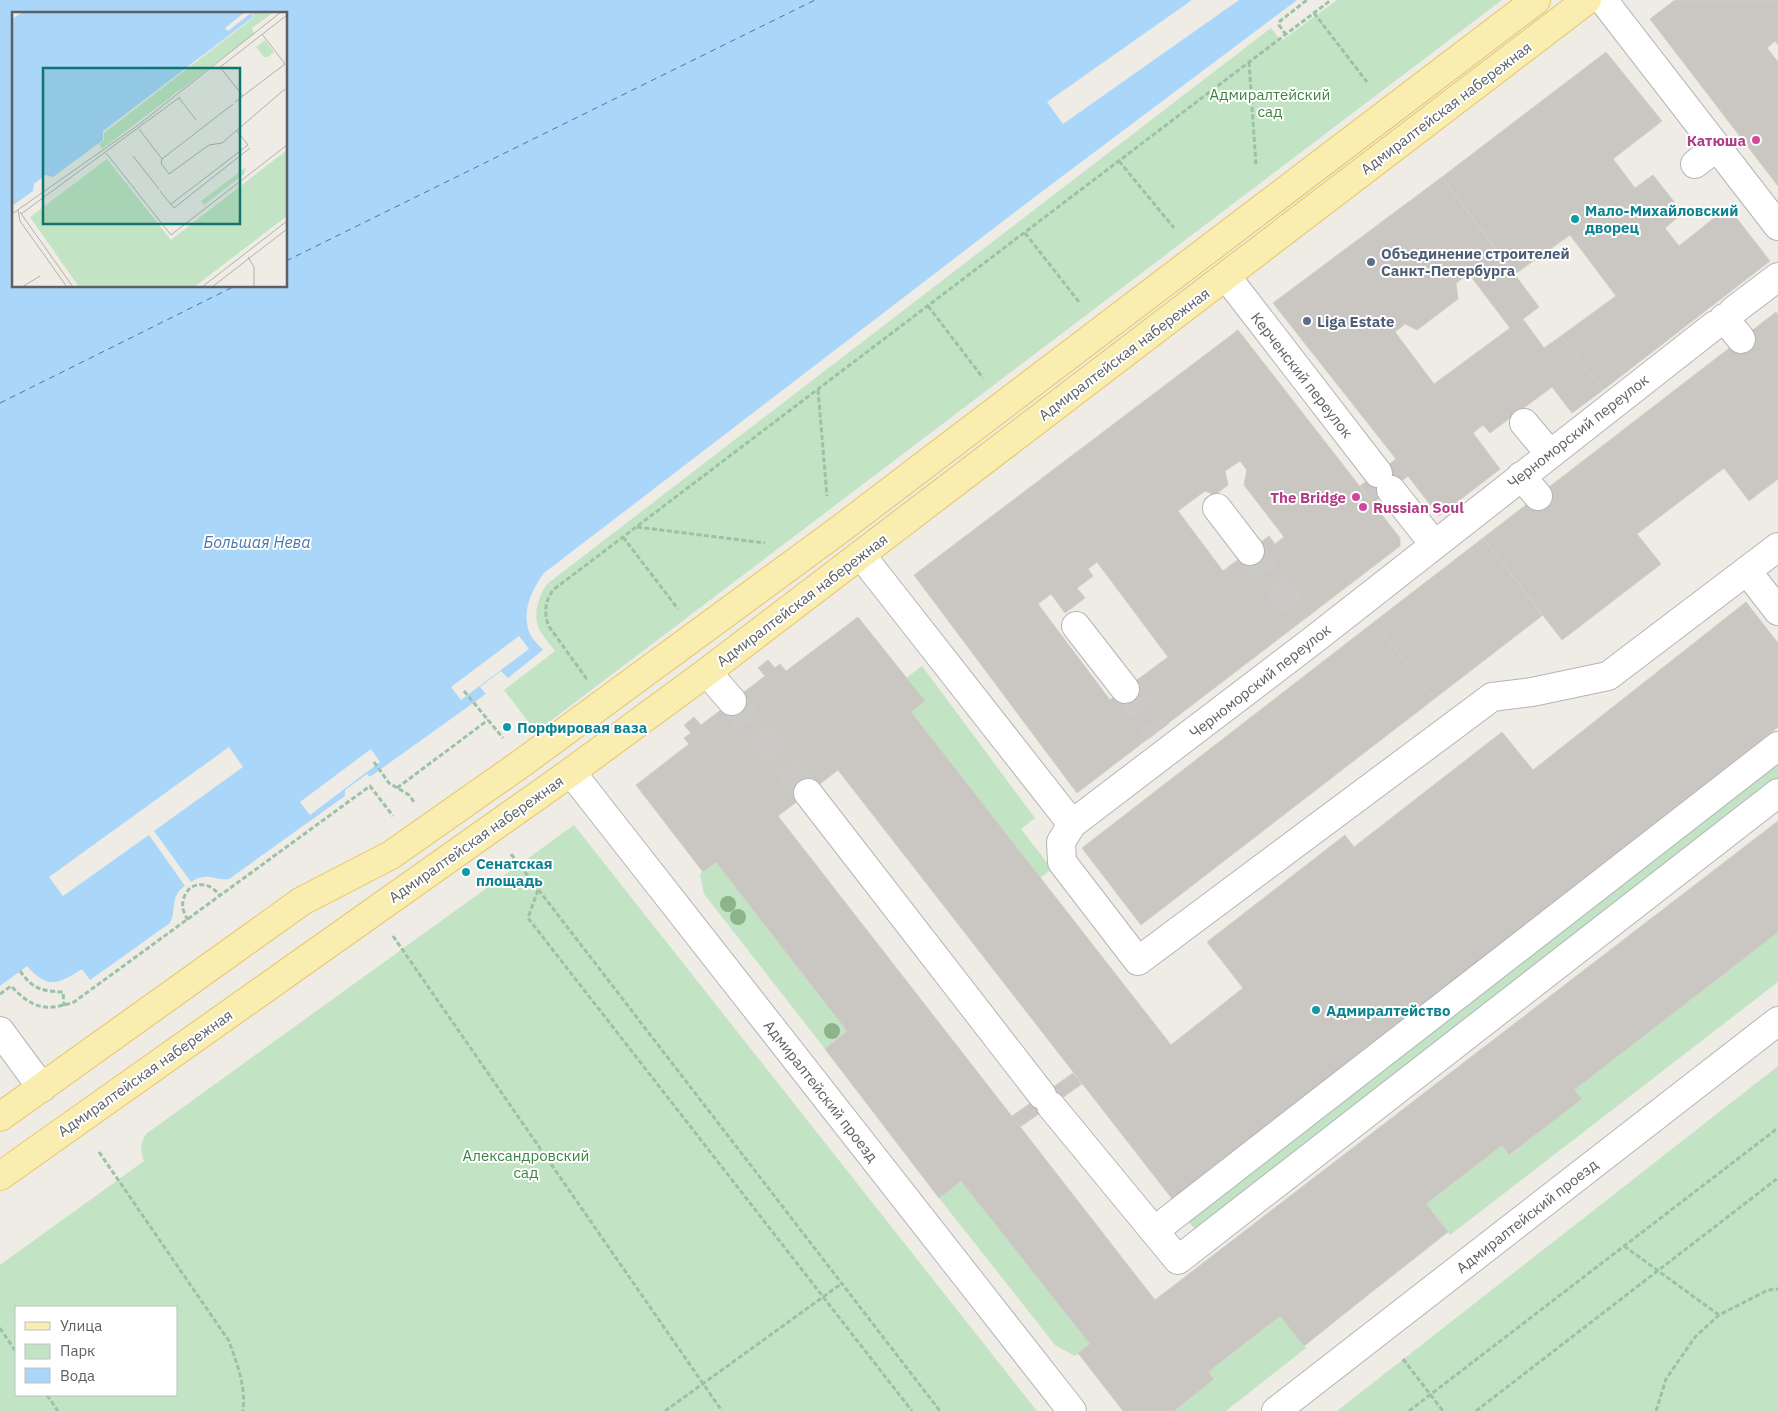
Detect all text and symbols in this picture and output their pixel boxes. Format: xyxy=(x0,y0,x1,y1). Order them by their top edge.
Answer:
inset map xyxy=(12,12,288,288)
street label: Адмиралтейская набережная xyxy=(1357,37,1535,179)
park label: Адмиралтейский сад xyxy=(1210,85,1330,121)
place label: Катюша xyxy=(1687,131,1746,150)
marker: Катюша xyxy=(1750,134,1762,146)
place label: Мало-Михайловский дворец xyxy=(1585,201,1738,237)
marker: Мало-Михайловский дворец xyxy=(1569,213,1581,225)
place label: Объединение строителей Санкт-Петербурга xyxy=(1381,244,1570,280)
marker: Объединение строителей Санкт-Петербурга xyxy=(1365,256,1377,268)
street label: Адмиралтейская набережная xyxy=(1035,283,1213,425)
street label: Керченский переулок xyxy=(1247,308,1357,442)
place label: Liga Estate xyxy=(1317,312,1394,331)
marker: Liga Estate xyxy=(1301,315,1313,327)
street label: Черноморский переулок xyxy=(1503,370,1653,492)
place label: The Bridge xyxy=(1270,488,1346,507)
marker: The Bridge xyxy=(1350,491,1362,503)
place label: Russian Soul xyxy=(1373,498,1464,517)
marker: Russian Soul xyxy=(1357,501,1369,513)
street label: Адмиралтейская набережная xyxy=(713,529,891,671)
water label: Большая Нева xyxy=(204,532,310,552)
street label: Черноморский переулок xyxy=(1185,620,1335,742)
place label: Порфировая ваза xyxy=(517,718,648,737)
marker: Порфировая ваза xyxy=(501,721,513,733)
street label: Адмиралтейская набережная xyxy=(385,771,567,907)
place label: Сенатская площадь xyxy=(476,854,553,890)
marker: Сенатская площадь xyxy=(460,866,472,878)
place label: Адмиралтейство xyxy=(1326,1001,1450,1020)
marker: Адмиралтейство xyxy=(1310,1004,1322,1016)
street label: Адмиралтейская набережная xyxy=(54,1005,236,1141)
street label: Адмиралтейский проезд xyxy=(760,1016,882,1166)
park label: Александровский сад xyxy=(463,1146,589,1182)
street label: Адмиралтейский проезд xyxy=(1452,1155,1602,1277)
legend xyxy=(15,1306,178,1396)
text: Улица xyxy=(60,1316,102,1335)
text: Парк xyxy=(60,1341,95,1360)
text: Вода xyxy=(60,1366,95,1385)

